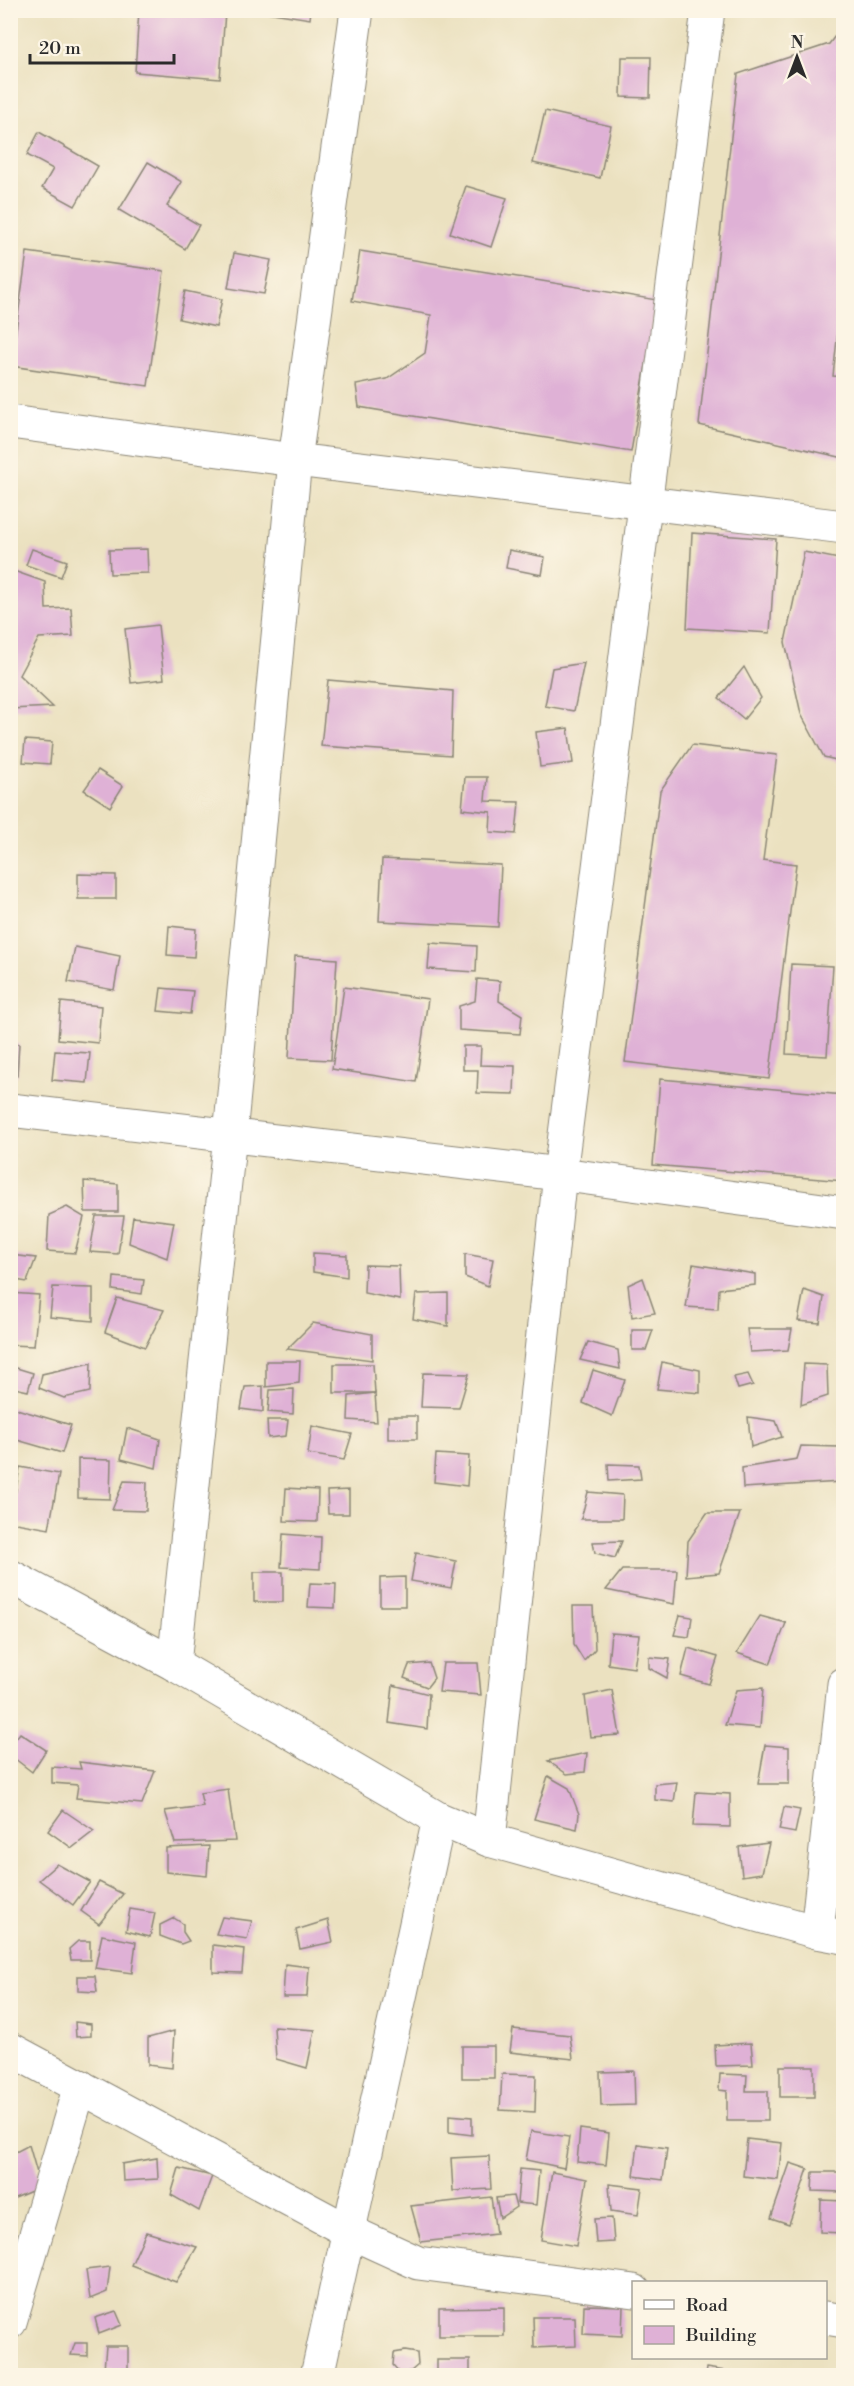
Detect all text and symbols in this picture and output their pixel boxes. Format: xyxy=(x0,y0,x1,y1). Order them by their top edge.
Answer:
scale bar xyxy=(30,27,174,65)
north arrow xyxy=(767,27,827,87)
text: N xyxy=(791,33,804,53)
text: 20 m xyxy=(39,37,81,60)
legend xyxy=(632,2281,827,2359)
text: Road xyxy=(686,2294,729,2317)
text: Building xyxy=(685,2324,757,2347)

